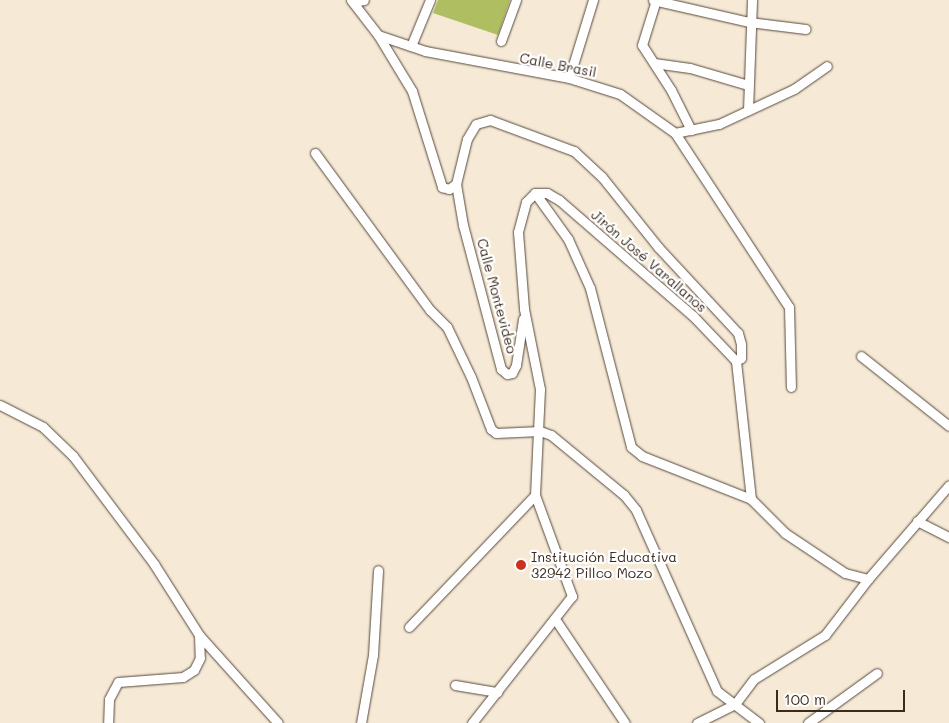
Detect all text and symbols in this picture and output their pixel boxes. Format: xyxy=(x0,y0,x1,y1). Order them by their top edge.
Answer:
street label: Calle Brasil xyxy=(518,49,598,81)
street label: Jirón José Varallanos xyxy=(588,206,710,316)
street label: Calle Montevideo xyxy=(474,237,520,355)
place label: Institución Educativa 32942 Pillco Mozo xyxy=(531,549,677,582)
marker: Institución Educativa 32942 Pillco Mozo xyxy=(515,559,527,571)
scale bar xyxy=(779,680,908,712)
text: 100 m xyxy=(784,689,826,709)

